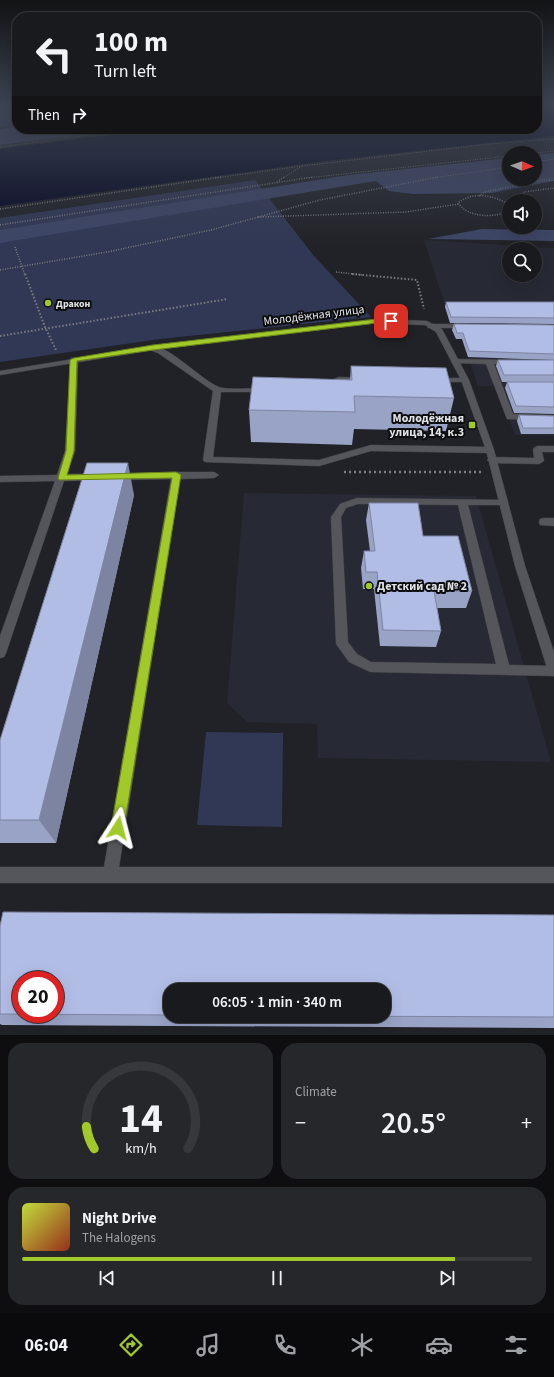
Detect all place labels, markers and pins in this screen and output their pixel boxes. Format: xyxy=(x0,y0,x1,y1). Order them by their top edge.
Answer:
place label: Дракон xyxy=(56,297,91,311)
marker: Дракон xyxy=(43,298,53,308)
pin xyxy=(374,304,408,338)
place label: Молодёжная улица, 14, к.3 xyxy=(389,410,464,441)
marker: Молодёжная улица, 14, к.3 xyxy=(467,420,477,430)
place label: Детский сад № 2 xyxy=(377,578,467,595)
marker: Детский сад № 2 xyxy=(364,581,374,591)

